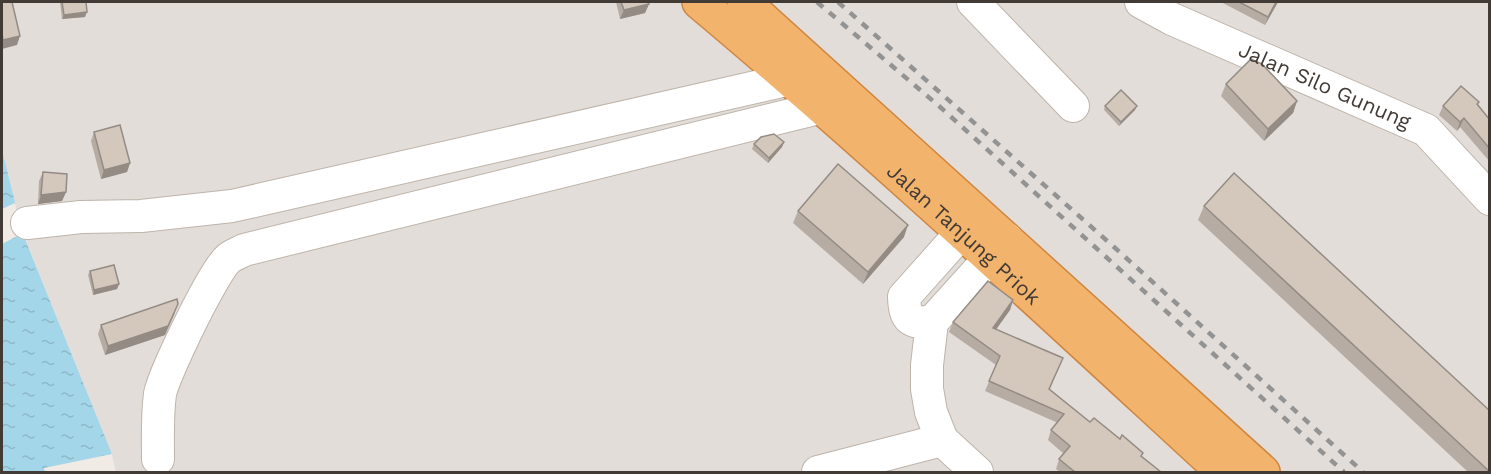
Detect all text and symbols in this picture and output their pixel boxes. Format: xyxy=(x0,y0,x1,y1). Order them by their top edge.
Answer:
street label: Jalan Silo Gunung xyxy=(1235,37,1416,134)
street label: Jalan Tanjung Priok xyxy=(882,158,1046,310)

